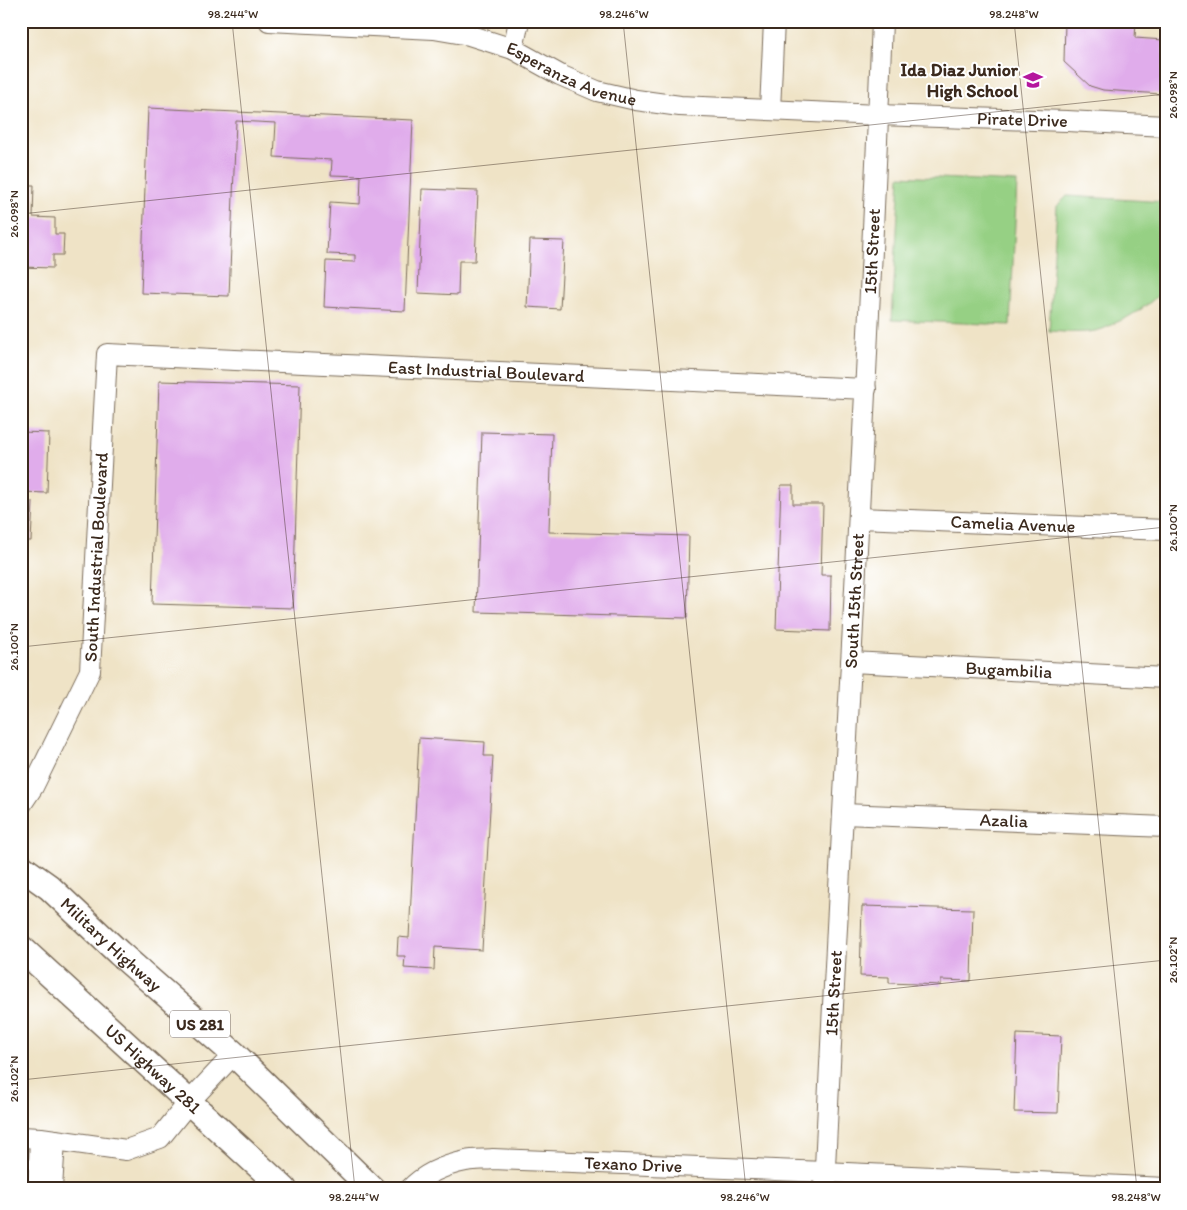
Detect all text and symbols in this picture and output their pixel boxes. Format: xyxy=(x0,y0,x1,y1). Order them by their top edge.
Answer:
text: 98.244°W xyxy=(208,7,258,21)
text: 98.246°W xyxy=(599,7,649,21)
text: 98.248°W xyxy=(989,7,1039,21)
street label: Esperanza Avenue xyxy=(504,37,639,111)
place label: Ida Diaz Junior High School xyxy=(900,59,1019,102)
school or university icon: Ida Diaz Junior High School xyxy=(1022,69,1044,91)
text: 26.098°N xyxy=(1166,71,1180,119)
street label: Pirate Drive xyxy=(977,107,1068,132)
text: 26.098°N xyxy=(7,190,21,238)
street label: 15th Street xyxy=(859,208,885,295)
street label: East Industrial Boulevard xyxy=(387,356,585,387)
street label: South Industrial Boulevard xyxy=(80,451,113,662)
text: 26.100°N xyxy=(1166,504,1180,552)
street label: Camelia Avenue xyxy=(950,511,1076,537)
street label: South 15th Street xyxy=(840,532,869,669)
text: 26.100°N xyxy=(7,623,21,671)
street label: Bugambilia xyxy=(965,657,1053,683)
street label: Azalia xyxy=(979,809,1029,832)
street label: Military Highway xyxy=(56,893,167,997)
text: 26.102°N xyxy=(1166,937,1180,983)
street label: 15th Street xyxy=(820,950,847,1037)
road number: US 281 xyxy=(170,1011,230,1038)
street label: US Highway 281 xyxy=(100,1019,206,1119)
text: 26.102°N xyxy=(7,1056,21,1102)
street label: Texano Drive xyxy=(584,1152,683,1177)
text: 98.244°W xyxy=(329,1190,379,1204)
text: 98.246°W xyxy=(720,1190,770,1204)
text: 98.248°W xyxy=(1111,1190,1161,1204)

